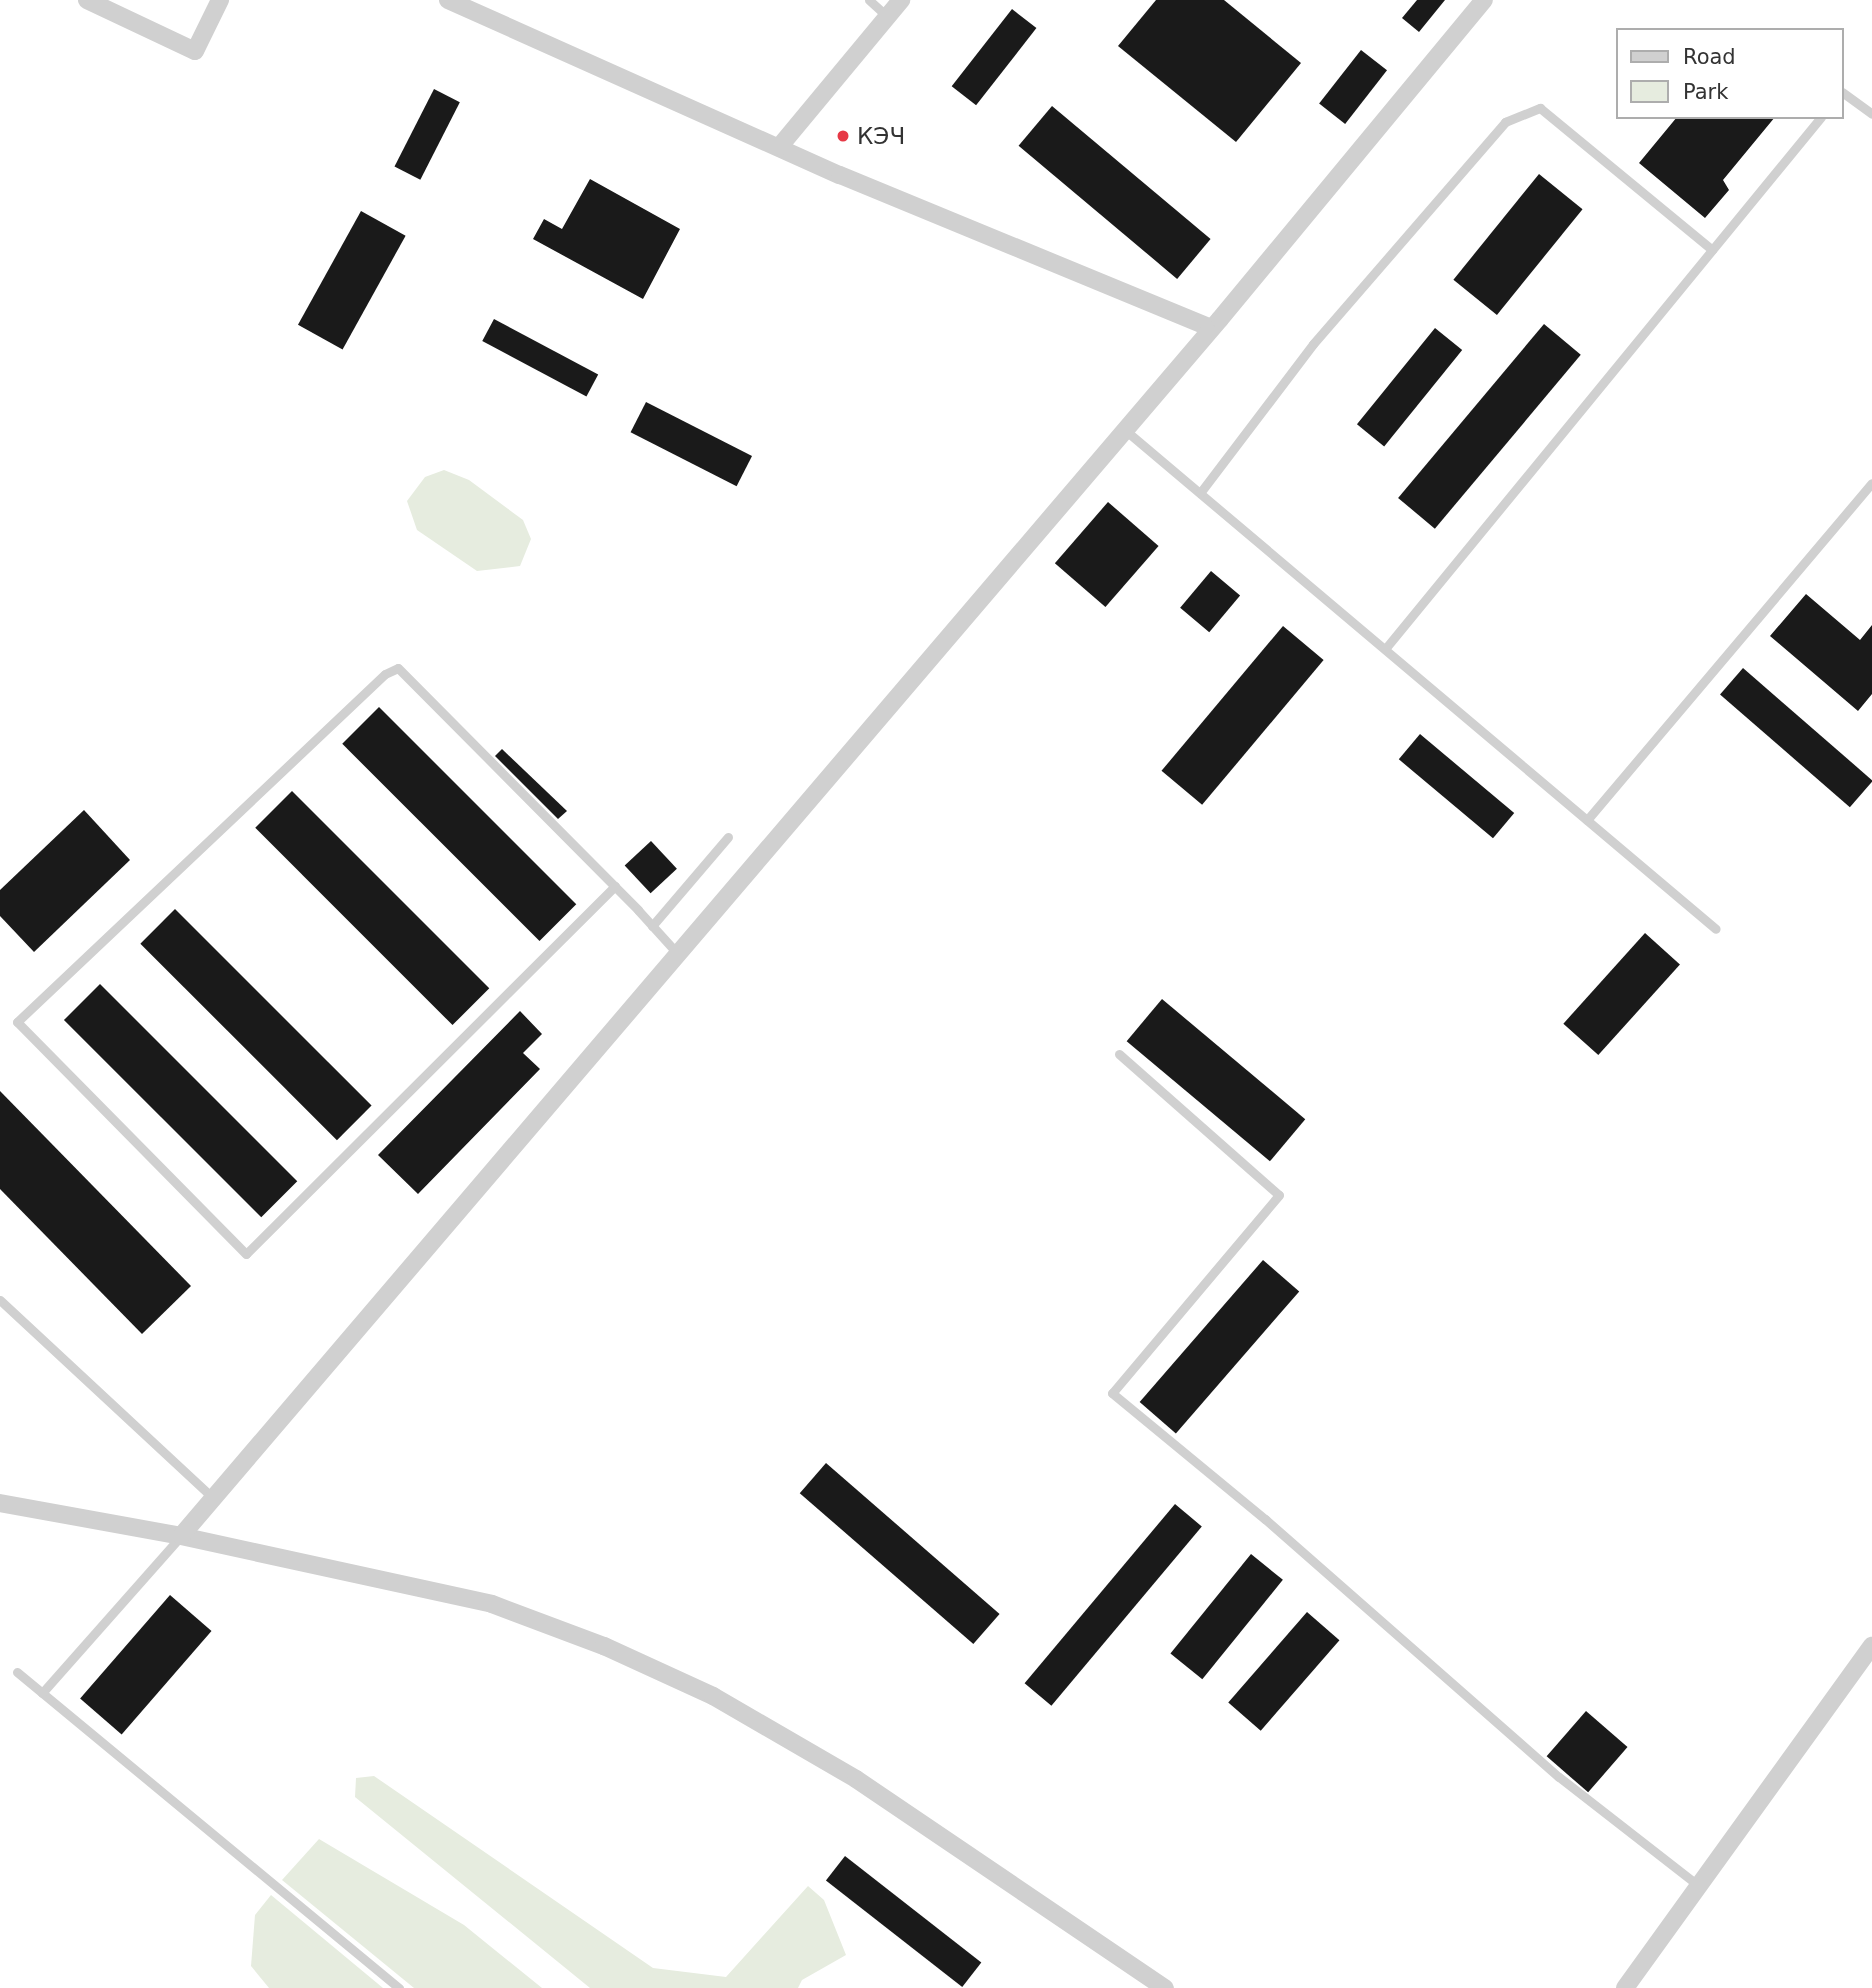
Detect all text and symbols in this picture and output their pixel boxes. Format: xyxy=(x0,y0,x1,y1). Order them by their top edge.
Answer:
legend xyxy=(1616,28,1844,119)
text: Road xyxy=(1683,45,1736,69)
text: Park xyxy=(1683,80,1728,104)
place label: КЭЧ xyxy=(857,122,905,150)
marker: КЭЧ xyxy=(835,128,851,144)

